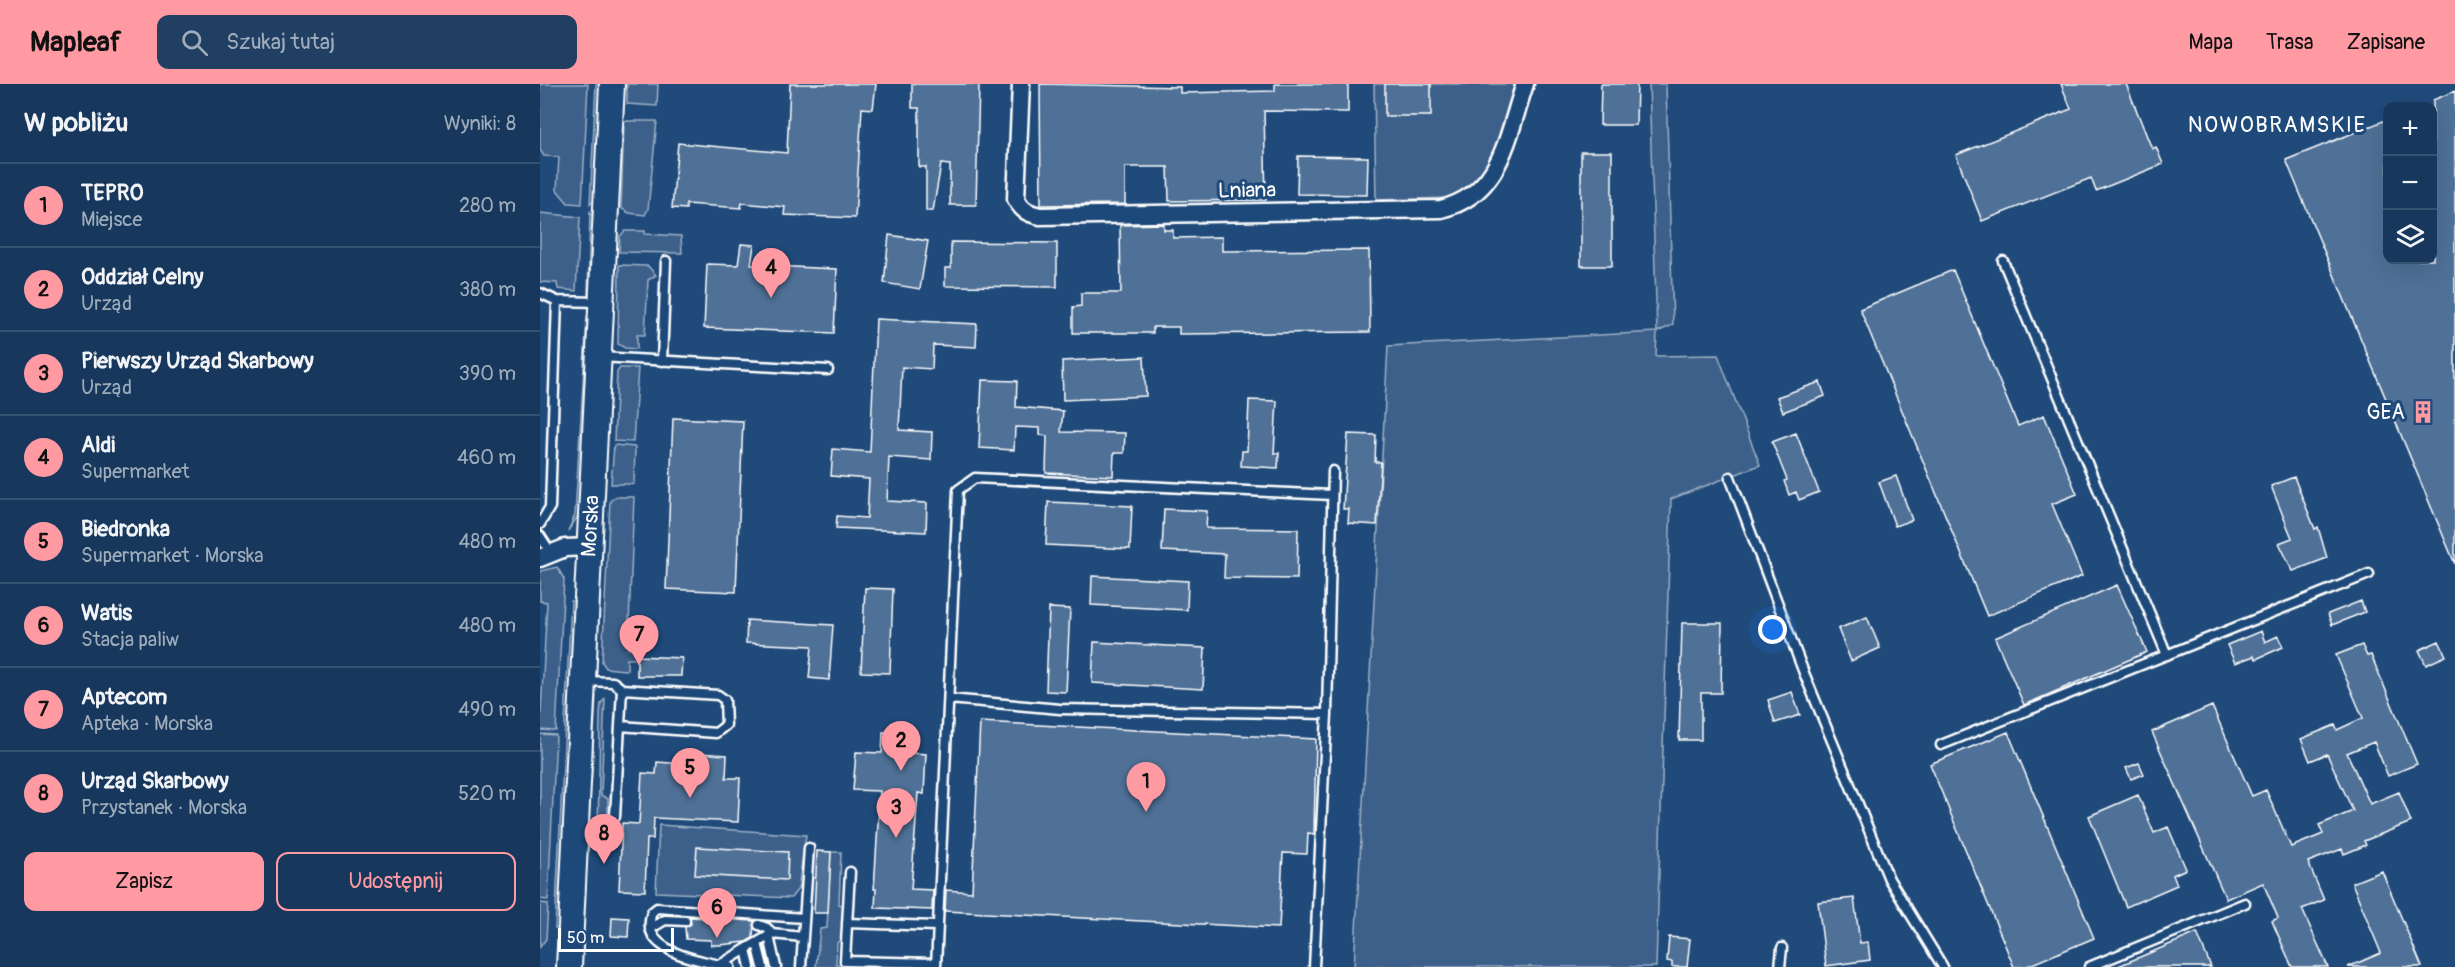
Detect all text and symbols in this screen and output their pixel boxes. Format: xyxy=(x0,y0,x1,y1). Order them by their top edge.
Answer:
search box xyxy=(157,15,577,69)
text: Mapleaf xyxy=(30,25,121,60)
icon: search xyxy=(178,26,211,59)
text: Szukaj tutaj xyxy=(226,28,335,56)
text: Mapa xyxy=(2188,29,2233,56)
text: Trasa xyxy=(2266,29,2314,56)
text: Zapisane xyxy=(2347,29,2425,56)
map controls xyxy=(2383,102,2437,264)
button: + xyxy=(2383,102,2437,156)
text: W pobliżu xyxy=(24,107,128,139)
text: Wyniki: 8 xyxy=(444,111,516,136)
district label: NOWOBRAMSKIE xyxy=(2188,111,2366,139)
button: − xyxy=(2383,156,2437,210)
street label: Lniana xyxy=(1218,176,1276,205)
text: TEPRO xyxy=(81,179,144,207)
text: 1 xyxy=(40,193,47,218)
text: 280 m xyxy=(459,193,516,218)
text: Miejsce xyxy=(81,207,142,232)
button: layers xyxy=(2383,210,2437,264)
pin: 4 xyxy=(752,248,790,298)
text: Oddział Celny xyxy=(81,263,203,291)
text: 2 xyxy=(38,277,49,302)
text: 380 m xyxy=(459,277,516,302)
text: Urząd xyxy=(81,291,132,316)
text: Pierwszy Urząd Skarbowy xyxy=(81,347,314,375)
text: 3 xyxy=(38,361,49,386)
text: 390 m xyxy=(459,361,516,386)
text: Urząd xyxy=(81,375,132,400)
place label: GEA xyxy=(2367,399,2405,426)
building icon: GEA xyxy=(2410,399,2436,425)
text: Aldi xyxy=(81,431,115,459)
text: 4 xyxy=(38,445,49,470)
text: 460 m xyxy=(457,445,516,470)
text: Supermarket xyxy=(81,459,190,484)
street label: Morska xyxy=(575,494,606,558)
text: Biedronka xyxy=(81,515,170,543)
text: 5 xyxy=(38,529,49,554)
text: 480 m xyxy=(459,529,516,554)
text: Supermarket · Morska xyxy=(81,543,264,568)
text: Watis xyxy=(81,599,132,627)
text: 6 xyxy=(38,613,49,638)
text: 480 m xyxy=(459,613,516,638)
your location xyxy=(1758,615,1787,644)
pin: 7 xyxy=(620,616,658,665)
text: Stacja paliw xyxy=(81,627,179,652)
text: Aptecom xyxy=(81,683,167,711)
text: 7 xyxy=(38,697,49,722)
text: 490 m xyxy=(458,697,516,722)
text: Apteka · Morska xyxy=(81,711,213,736)
pin: 2 xyxy=(882,722,920,771)
pin: 5 xyxy=(670,748,710,798)
pin: 1 xyxy=(1126,762,1166,812)
text: Urząd Skarbowy xyxy=(81,767,229,795)
text: 8 xyxy=(38,781,49,806)
text: 520 m xyxy=(458,781,516,806)
pin: 3 xyxy=(876,788,916,838)
text: Przystanek · Morska xyxy=(81,795,247,820)
pin: 8 xyxy=(584,814,624,864)
button: Zapisz xyxy=(24,852,264,911)
button: Udostępnij xyxy=(276,852,516,911)
pin: 6 xyxy=(698,888,736,938)
scale bar xyxy=(558,925,674,952)
text: 50 m xyxy=(567,928,604,948)

